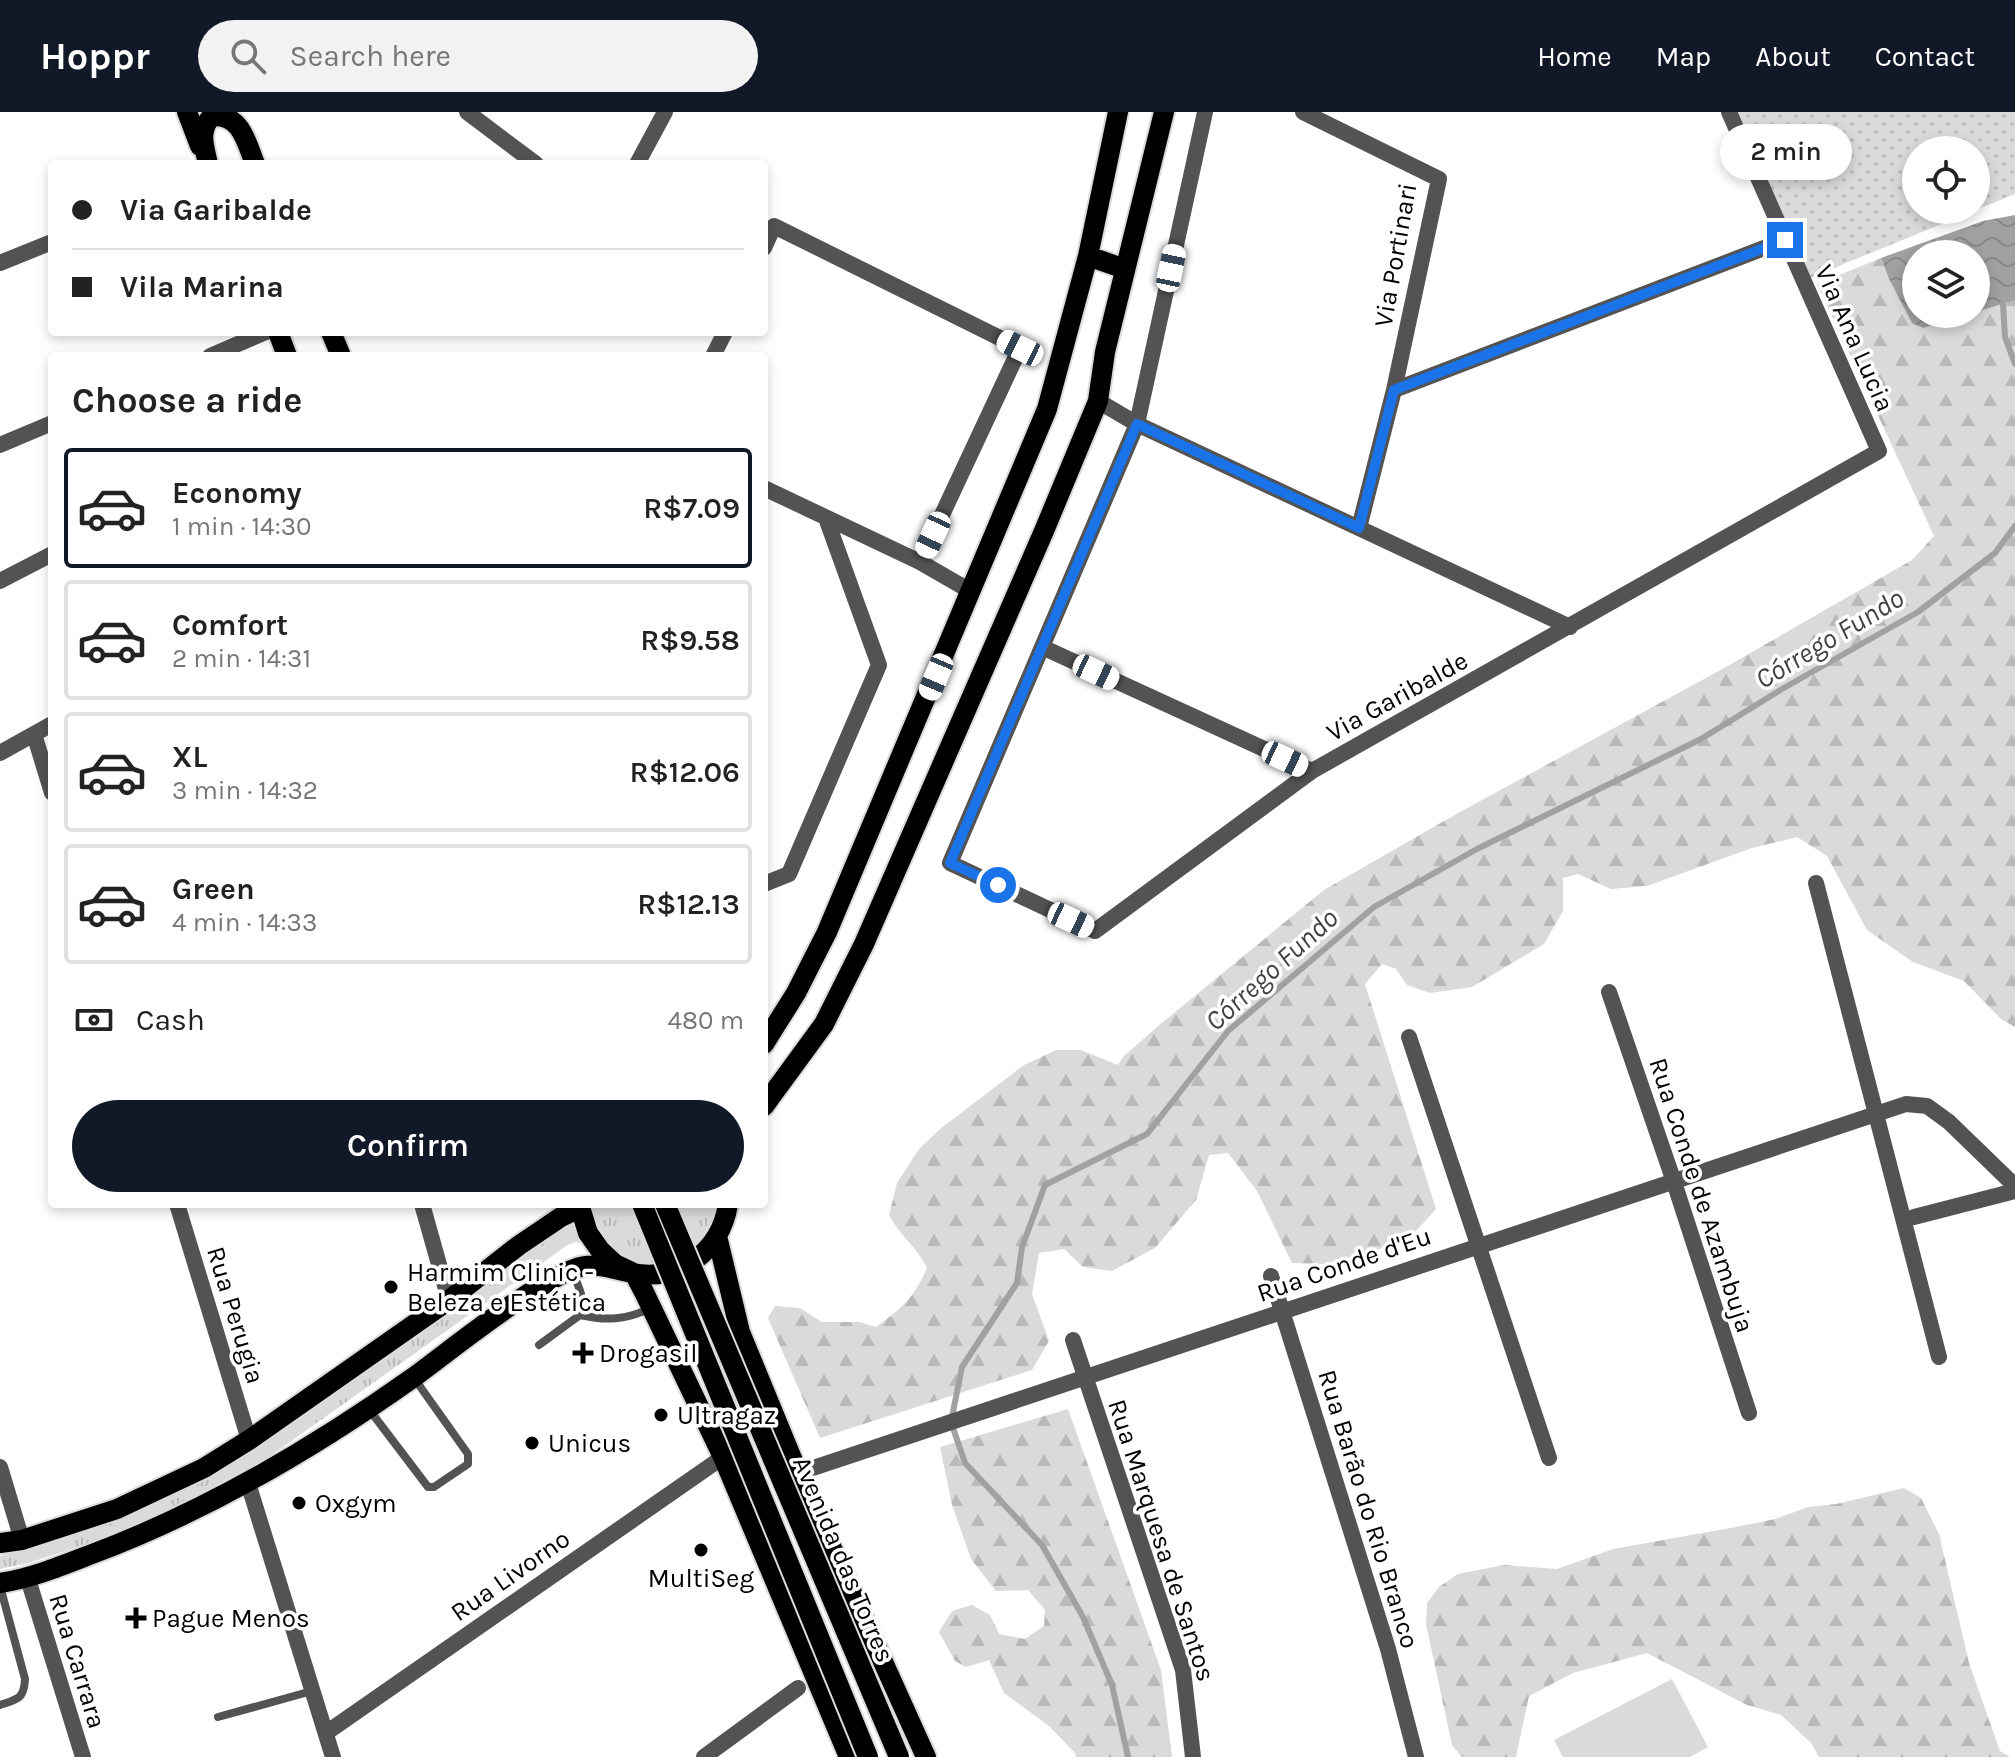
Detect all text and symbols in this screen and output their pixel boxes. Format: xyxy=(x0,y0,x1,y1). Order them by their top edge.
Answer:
search box xyxy=(198,20,758,92)
text: Hoppr xyxy=(40,34,150,79)
icon: search xyxy=(226,34,270,78)
text: Search here xyxy=(290,38,451,74)
text: Home xyxy=(1537,40,1612,73)
text: Map xyxy=(1656,40,1711,73)
text: About xyxy=(1755,40,1831,73)
text: Contact xyxy=(1875,40,1975,73)
callout: 2 min xyxy=(1719,124,1851,180)
text: 2 min xyxy=(1751,136,1821,167)
map controls xyxy=(1902,136,1990,328)
button: locate xyxy=(1902,136,1990,224)
street label: Via Portinari xyxy=(1368,181,1423,329)
text: Via Garibalde xyxy=(120,192,312,228)
route end xyxy=(1767,222,1803,258)
button: layers xyxy=(1902,240,1990,328)
car xyxy=(1154,242,1188,294)
street label: Via Ana Lucia xyxy=(1808,260,1901,416)
text: Vila Marina xyxy=(120,269,284,305)
car xyxy=(993,327,1047,369)
text: Choose a ride xyxy=(72,379,302,421)
icon: car xyxy=(76,472,148,544)
text: Economy xyxy=(172,475,302,511)
text: R$7.09 xyxy=(643,490,740,526)
car xyxy=(912,508,954,562)
text: 1 min · 14:30 xyxy=(172,511,311,542)
water label: Córrego Fundo xyxy=(1749,581,1910,696)
icon: car xyxy=(76,604,148,676)
text: Comfort xyxy=(172,607,288,643)
text: R$9.58 xyxy=(640,622,740,658)
text: 2 min · 14:31 xyxy=(172,643,311,674)
street label: Via Garibalde xyxy=(1321,645,1473,748)
car xyxy=(916,650,956,704)
car xyxy=(1069,651,1123,693)
icon: car xyxy=(76,736,148,808)
car xyxy=(1258,738,1312,780)
text: XL xyxy=(172,739,207,775)
text: R$12.06 xyxy=(630,754,740,790)
text: 3 min · 14:32 xyxy=(172,775,318,806)
route start xyxy=(980,867,1016,903)
icon: car xyxy=(76,868,148,940)
text: Green xyxy=(172,871,255,907)
text: R$12.13 xyxy=(637,886,740,922)
car xyxy=(1044,899,1098,941)
water label: Córrego Fundo xyxy=(1198,901,1345,1038)
text: 4 min · 14:33 xyxy=(172,907,317,938)
icon: cash xyxy=(72,998,116,1042)
text: Cash xyxy=(136,1002,205,1038)
text: 480 m xyxy=(668,1005,744,1036)
street label: Rua Conde de Azambuja xyxy=(1642,1054,1761,1337)
button: Confirm xyxy=(72,1100,744,1192)
street label: Rua Conde d'Eu xyxy=(1253,1220,1435,1309)
street label: Rua Perugia xyxy=(200,1243,271,1387)
place label: Harmim Clinic - Beleza e Estética xyxy=(407,1257,606,1318)
marker: Harmim Clinic - Beleza e Estética xyxy=(382,1278,400,1296)
place label: Drogasil xyxy=(599,1338,697,1369)
marker: Drogasil xyxy=(574,1344,592,1362)
street label: Rua Barão do Rio Branco xyxy=(1311,1366,1426,1652)
street label: Rua Marquesa de Santos xyxy=(1101,1395,1222,1685)
place label: Ultragaz xyxy=(677,1400,776,1431)
marker: Ultragaz xyxy=(652,1406,670,1424)
place label: Unicus xyxy=(548,1428,631,1459)
marker: Unicus xyxy=(523,1434,541,1452)
street label: Avenida das Torres xyxy=(786,1452,901,1667)
place label: Oxgym xyxy=(315,1488,397,1519)
marker: Oxgym xyxy=(290,1494,308,1512)
street label: Rua Livorno xyxy=(445,1523,576,1628)
marker: MultiSeg xyxy=(692,1541,710,1559)
place label: MultiSeg xyxy=(648,1563,754,1594)
street label: Rua Carrara xyxy=(42,1590,113,1732)
place label: Pague Menos xyxy=(152,1603,310,1634)
marker: Pague Menos xyxy=(127,1609,145,1627)

